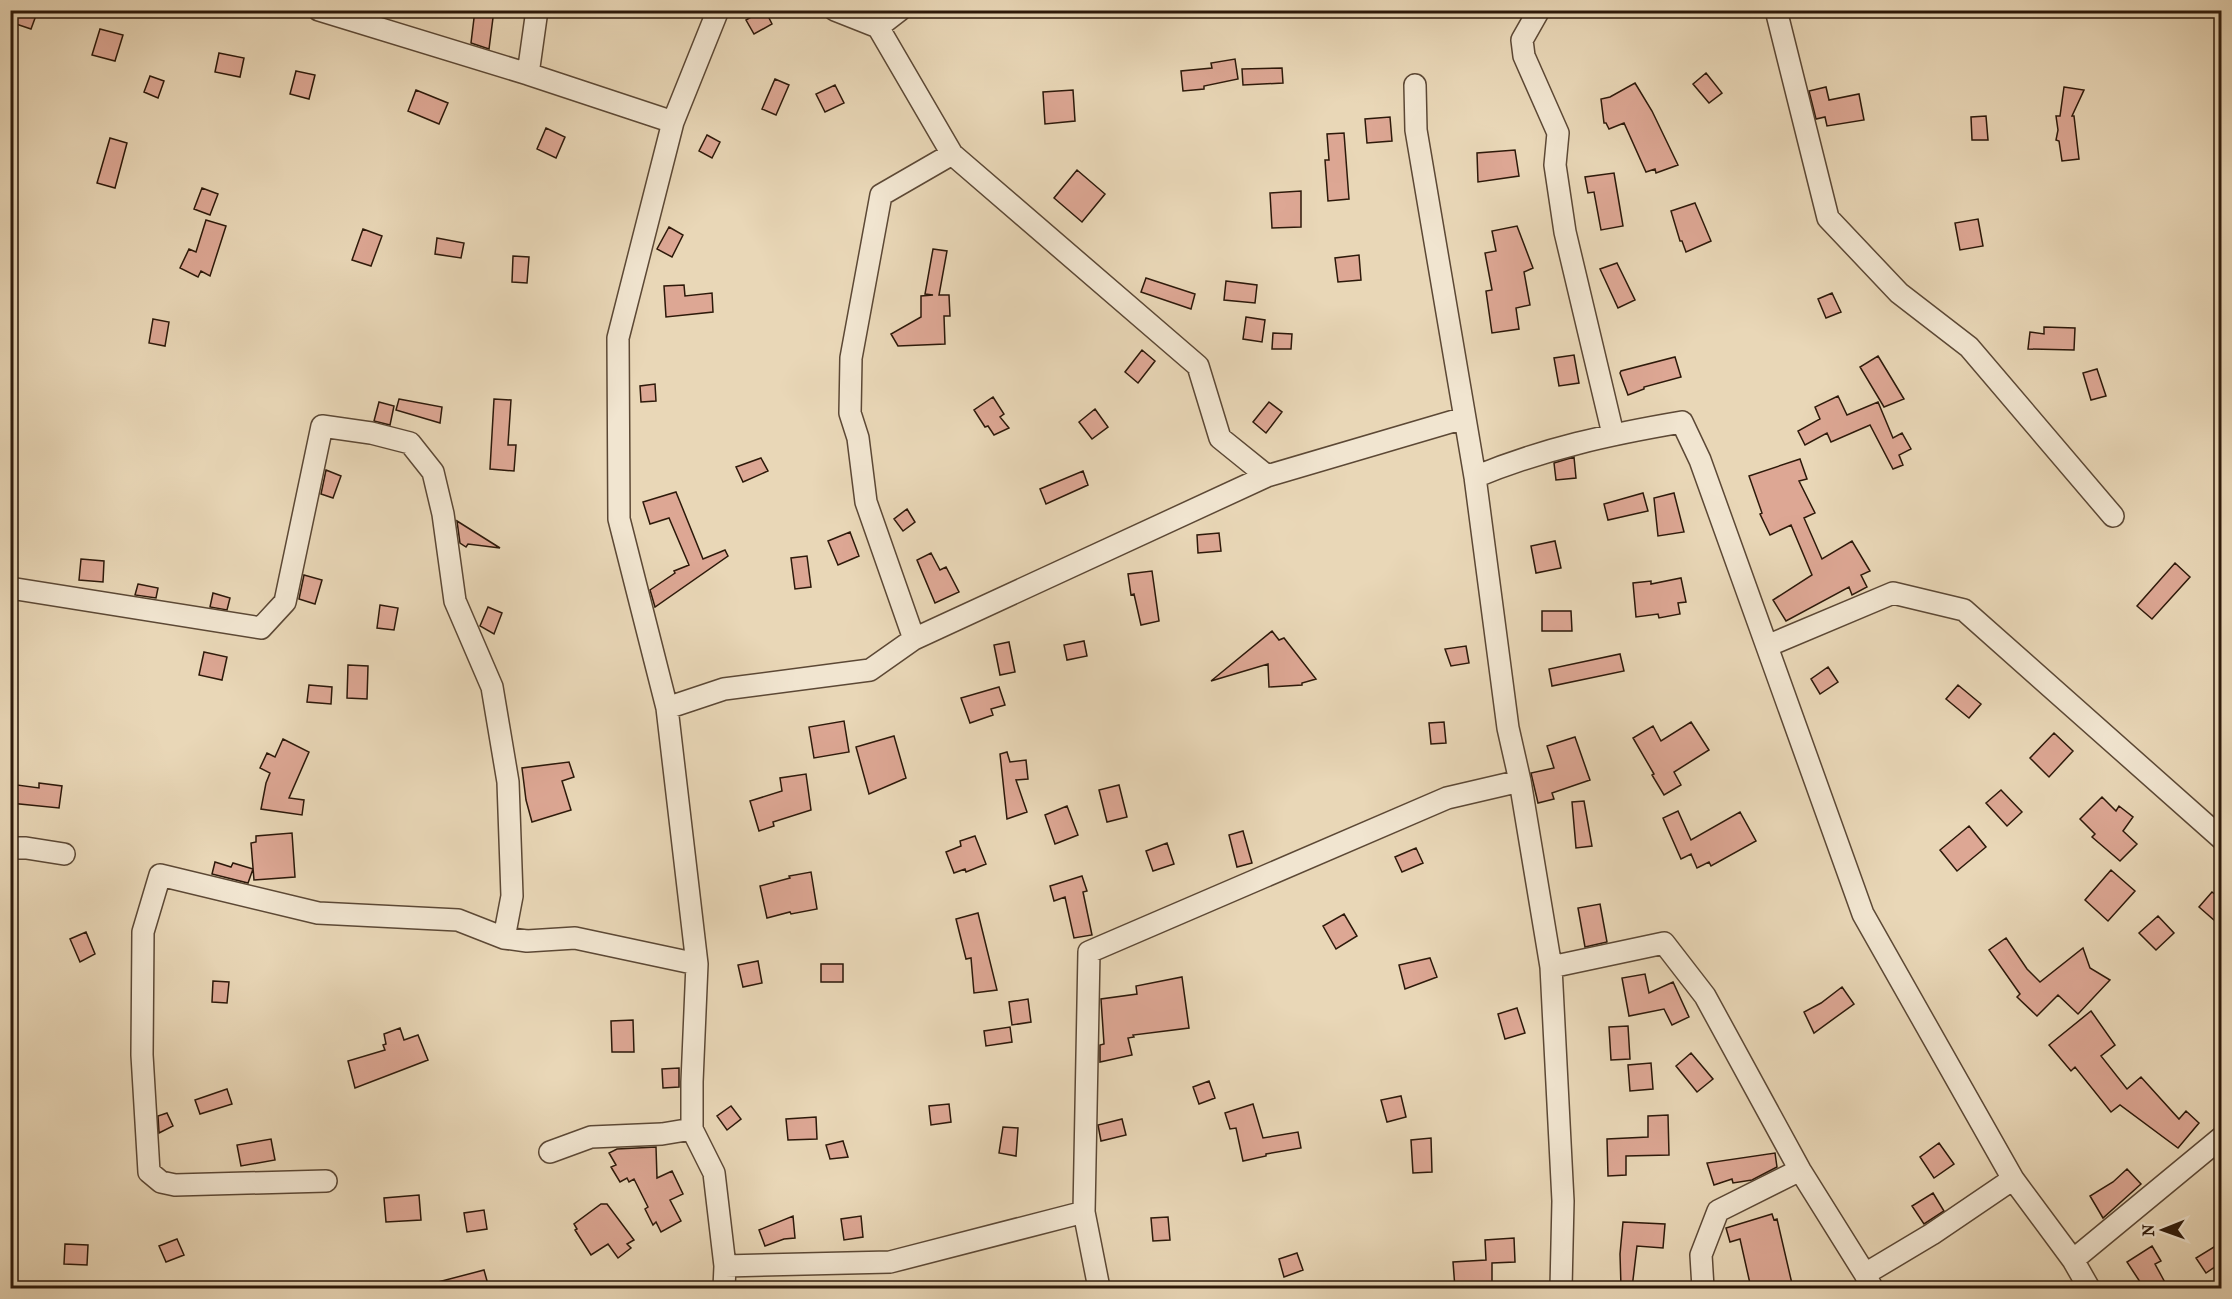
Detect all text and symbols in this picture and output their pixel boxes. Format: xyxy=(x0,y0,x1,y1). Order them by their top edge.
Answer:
north arrow xyxy=(2133,1200,2193,1260)
text: N xyxy=(2139,1223,2158,1236)

